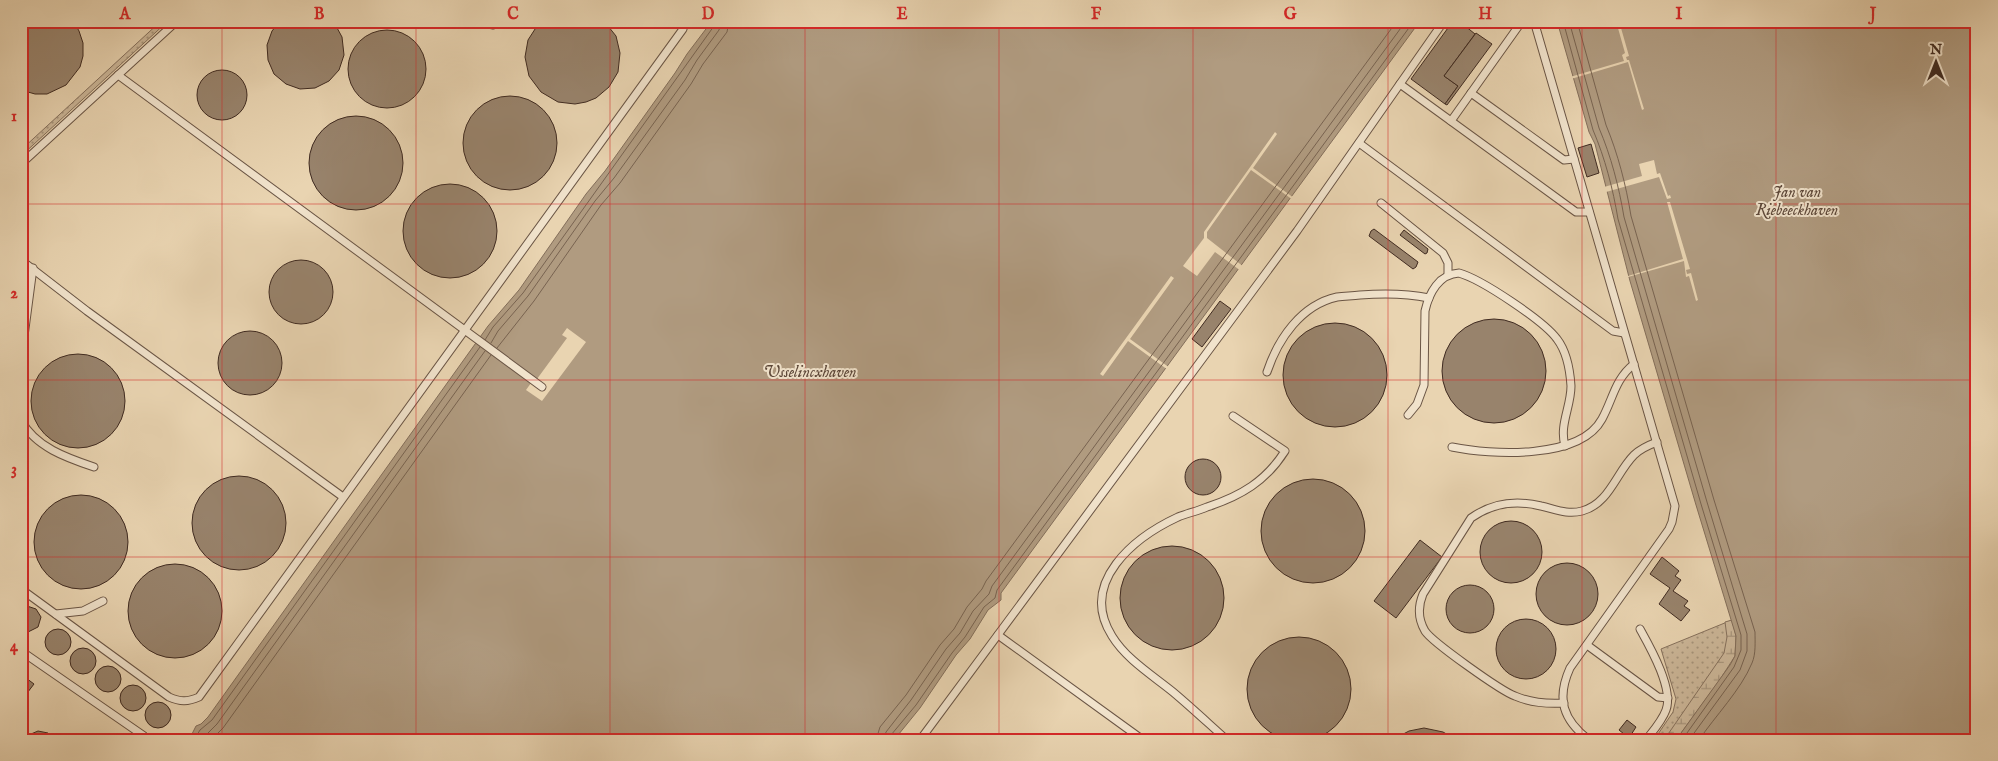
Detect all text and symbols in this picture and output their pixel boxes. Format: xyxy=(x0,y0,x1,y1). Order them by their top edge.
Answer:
text: A xyxy=(119,5,132,25)
text: B xyxy=(314,5,325,25)
text: C xyxy=(507,5,519,25)
text: D xyxy=(702,5,715,25)
text: E xyxy=(896,5,908,25)
text: F xyxy=(1091,5,1102,25)
text: G xyxy=(1284,5,1297,25)
text: H xyxy=(1478,5,1492,25)
text: I xyxy=(1676,5,1683,25)
text: J xyxy=(1868,5,1877,25)
north arrow xyxy=(1910,38,1960,88)
text: N xyxy=(1929,41,1942,59)
text: 1 xyxy=(11,107,17,127)
water label: Jan van Riebeeckhaven xyxy=(1756,183,1838,221)
text: 2 xyxy=(10,284,18,304)
water label: Usselincxhaven xyxy=(763,363,857,383)
text: 3 xyxy=(11,460,17,480)
text: 4 xyxy=(10,637,19,657)

